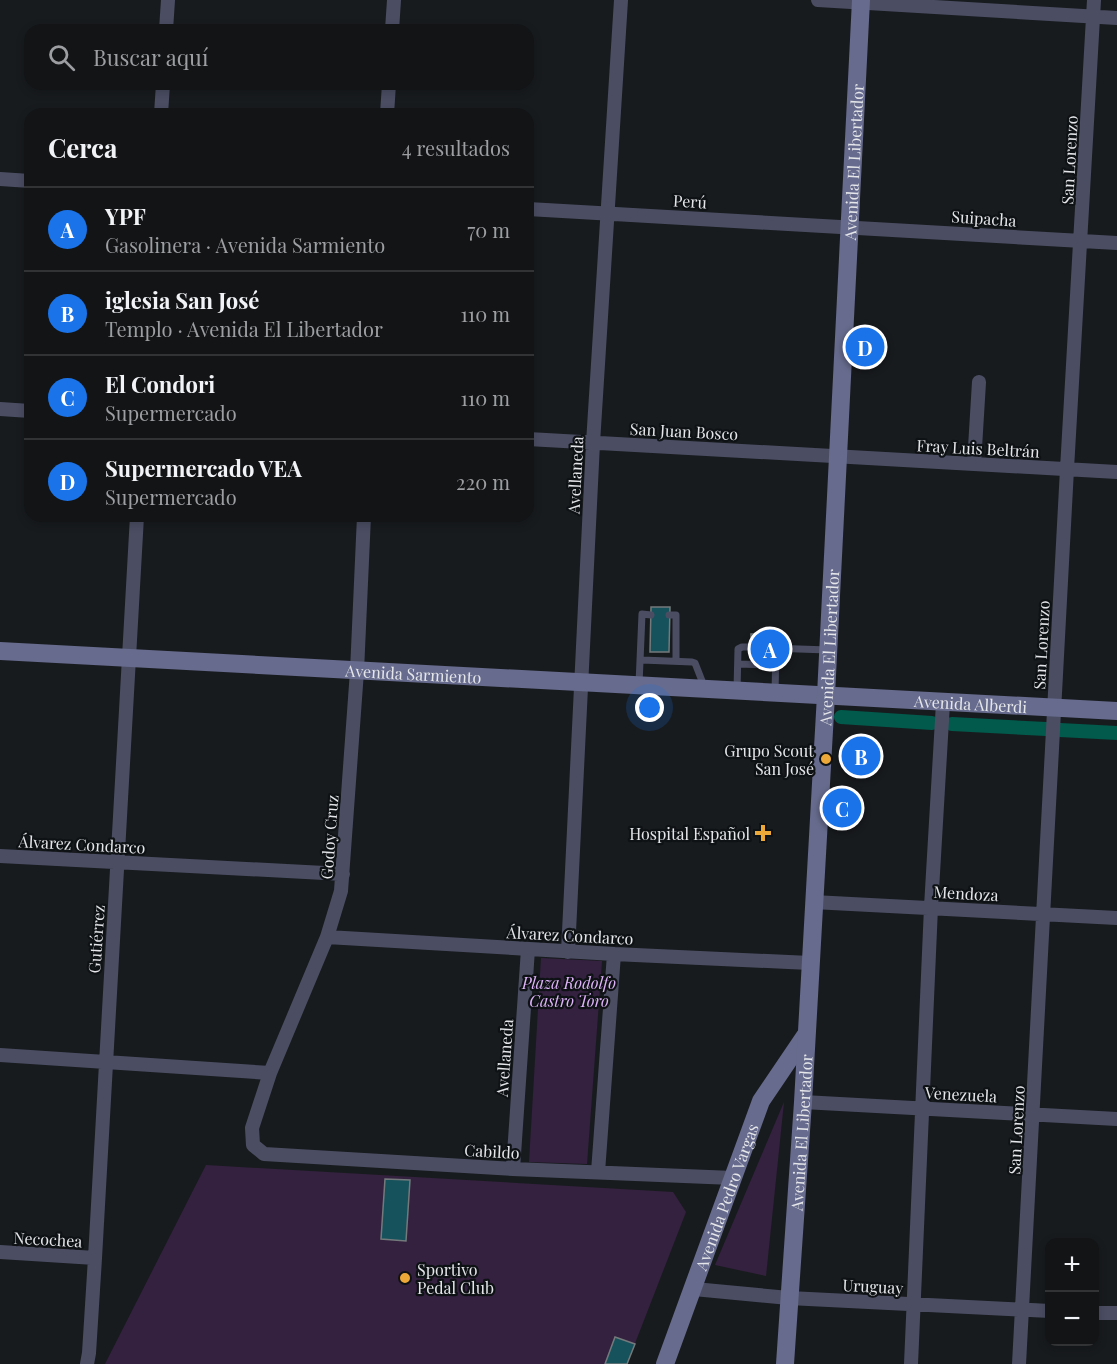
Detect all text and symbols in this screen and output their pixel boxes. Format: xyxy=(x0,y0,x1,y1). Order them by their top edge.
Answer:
search box xyxy=(24,24,534,90)
icon: search xyxy=(45,41,78,74)
text: Buscar aquí xyxy=(93,42,208,72)
street label: Avenida El Libertador xyxy=(838,83,867,242)
street label: San Lorenzo xyxy=(1056,115,1082,205)
text: Cerca xyxy=(48,130,117,165)
text: 4 resultados xyxy=(402,134,510,161)
street label: Perú xyxy=(673,190,707,212)
text: YPF xyxy=(105,201,146,231)
street label: Suipacha xyxy=(951,205,1017,231)
text: A xyxy=(61,216,74,243)
text: 70 m xyxy=(467,216,510,243)
text: Gasolinera · Avenida Sarmiento xyxy=(105,231,385,258)
text: iglesia San José xyxy=(105,285,259,315)
text: B xyxy=(61,300,74,327)
text: 110 m xyxy=(460,300,510,327)
text: Templo · Avenida El Libertador xyxy=(105,315,383,342)
pin: D xyxy=(846,324,884,370)
text: El Condori xyxy=(105,369,215,399)
text: C xyxy=(60,384,75,411)
text: 110 m xyxy=(460,384,510,411)
text: Supermercado xyxy=(105,399,237,426)
street label: San Juan Bosco xyxy=(629,418,739,444)
street label: Fray Luis Beltrán xyxy=(916,434,1041,462)
street label: Avellaneda xyxy=(562,436,588,515)
text: Supermercado VEA xyxy=(105,453,302,483)
text: D xyxy=(60,468,75,495)
text: 220 m xyxy=(456,468,510,495)
text: Supermercado xyxy=(105,483,237,510)
street label: Avenida El Libertador xyxy=(814,569,843,727)
street label: San Lorenzo xyxy=(1028,600,1054,690)
pin: A xyxy=(750,626,790,672)
street label: Avenida Sarmiento xyxy=(344,659,482,687)
street label: Avenida Alberdi xyxy=(912,690,1028,717)
your location xyxy=(635,693,664,722)
pin: B xyxy=(842,734,880,778)
place label: Grupo Scout San José xyxy=(724,740,814,779)
marker: Grupo Scout San José xyxy=(819,752,833,766)
pin: C xyxy=(822,786,862,830)
street label: Godoy Cruz xyxy=(316,794,342,880)
place label: Hospital Español xyxy=(629,823,750,844)
marker: Hospital Español xyxy=(754,824,772,842)
street label: Álvarez Condarco xyxy=(17,830,146,858)
street label: Mendoza xyxy=(933,881,999,905)
street label: Gutiérrez xyxy=(83,904,109,974)
street label: Álvarez Condarco xyxy=(505,921,634,949)
park label: Plaza Rodolfo Castro Toro xyxy=(521,972,616,1011)
street label: Avellaneda xyxy=(491,1018,517,1099)
street label: Avenida El Libertador xyxy=(785,1054,816,1212)
street label: Venezuela xyxy=(923,1082,998,1106)
street label: San Lorenzo xyxy=(1003,1085,1029,1175)
street label: Avenida Pedro Vargas xyxy=(689,1121,762,1274)
street label: Cabildo xyxy=(464,1139,520,1163)
street label: Necochea xyxy=(13,1227,83,1251)
map controls xyxy=(1045,1238,1099,1346)
button: + xyxy=(1045,1238,1099,1292)
place label: Sportivo Pedal Club xyxy=(417,1259,494,1298)
marker: Sportivo Pedal Club xyxy=(398,1271,412,1285)
street label: Uruguay xyxy=(842,1274,904,1298)
button: − xyxy=(1045,1292,1099,1346)

